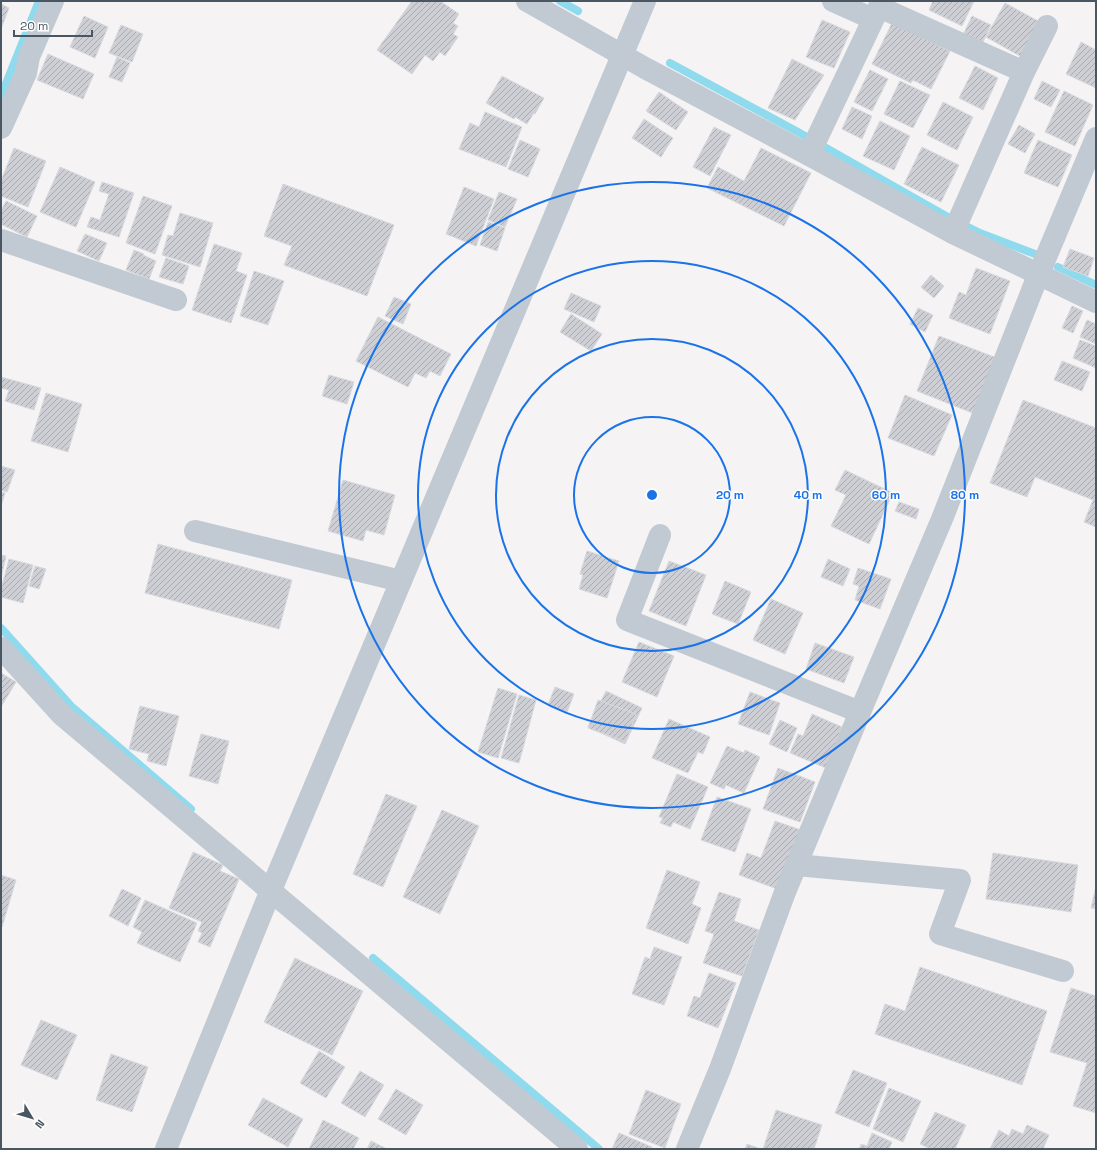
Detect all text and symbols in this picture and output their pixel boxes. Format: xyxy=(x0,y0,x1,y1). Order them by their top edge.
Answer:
scale bar xyxy=(14,12,92,38)
text: 20 m xyxy=(20,18,48,34)
text: 20 m xyxy=(716,487,744,503)
text: 40 m xyxy=(794,487,822,503)
text: 60 m xyxy=(872,487,900,503)
text: 80 m xyxy=(951,487,979,503)
centre of rings xyxy=(645,488,659,502)
north arrow xyxy=(12,1098,52,1138)
text: N xyxy=(32,1117,48,1131)

